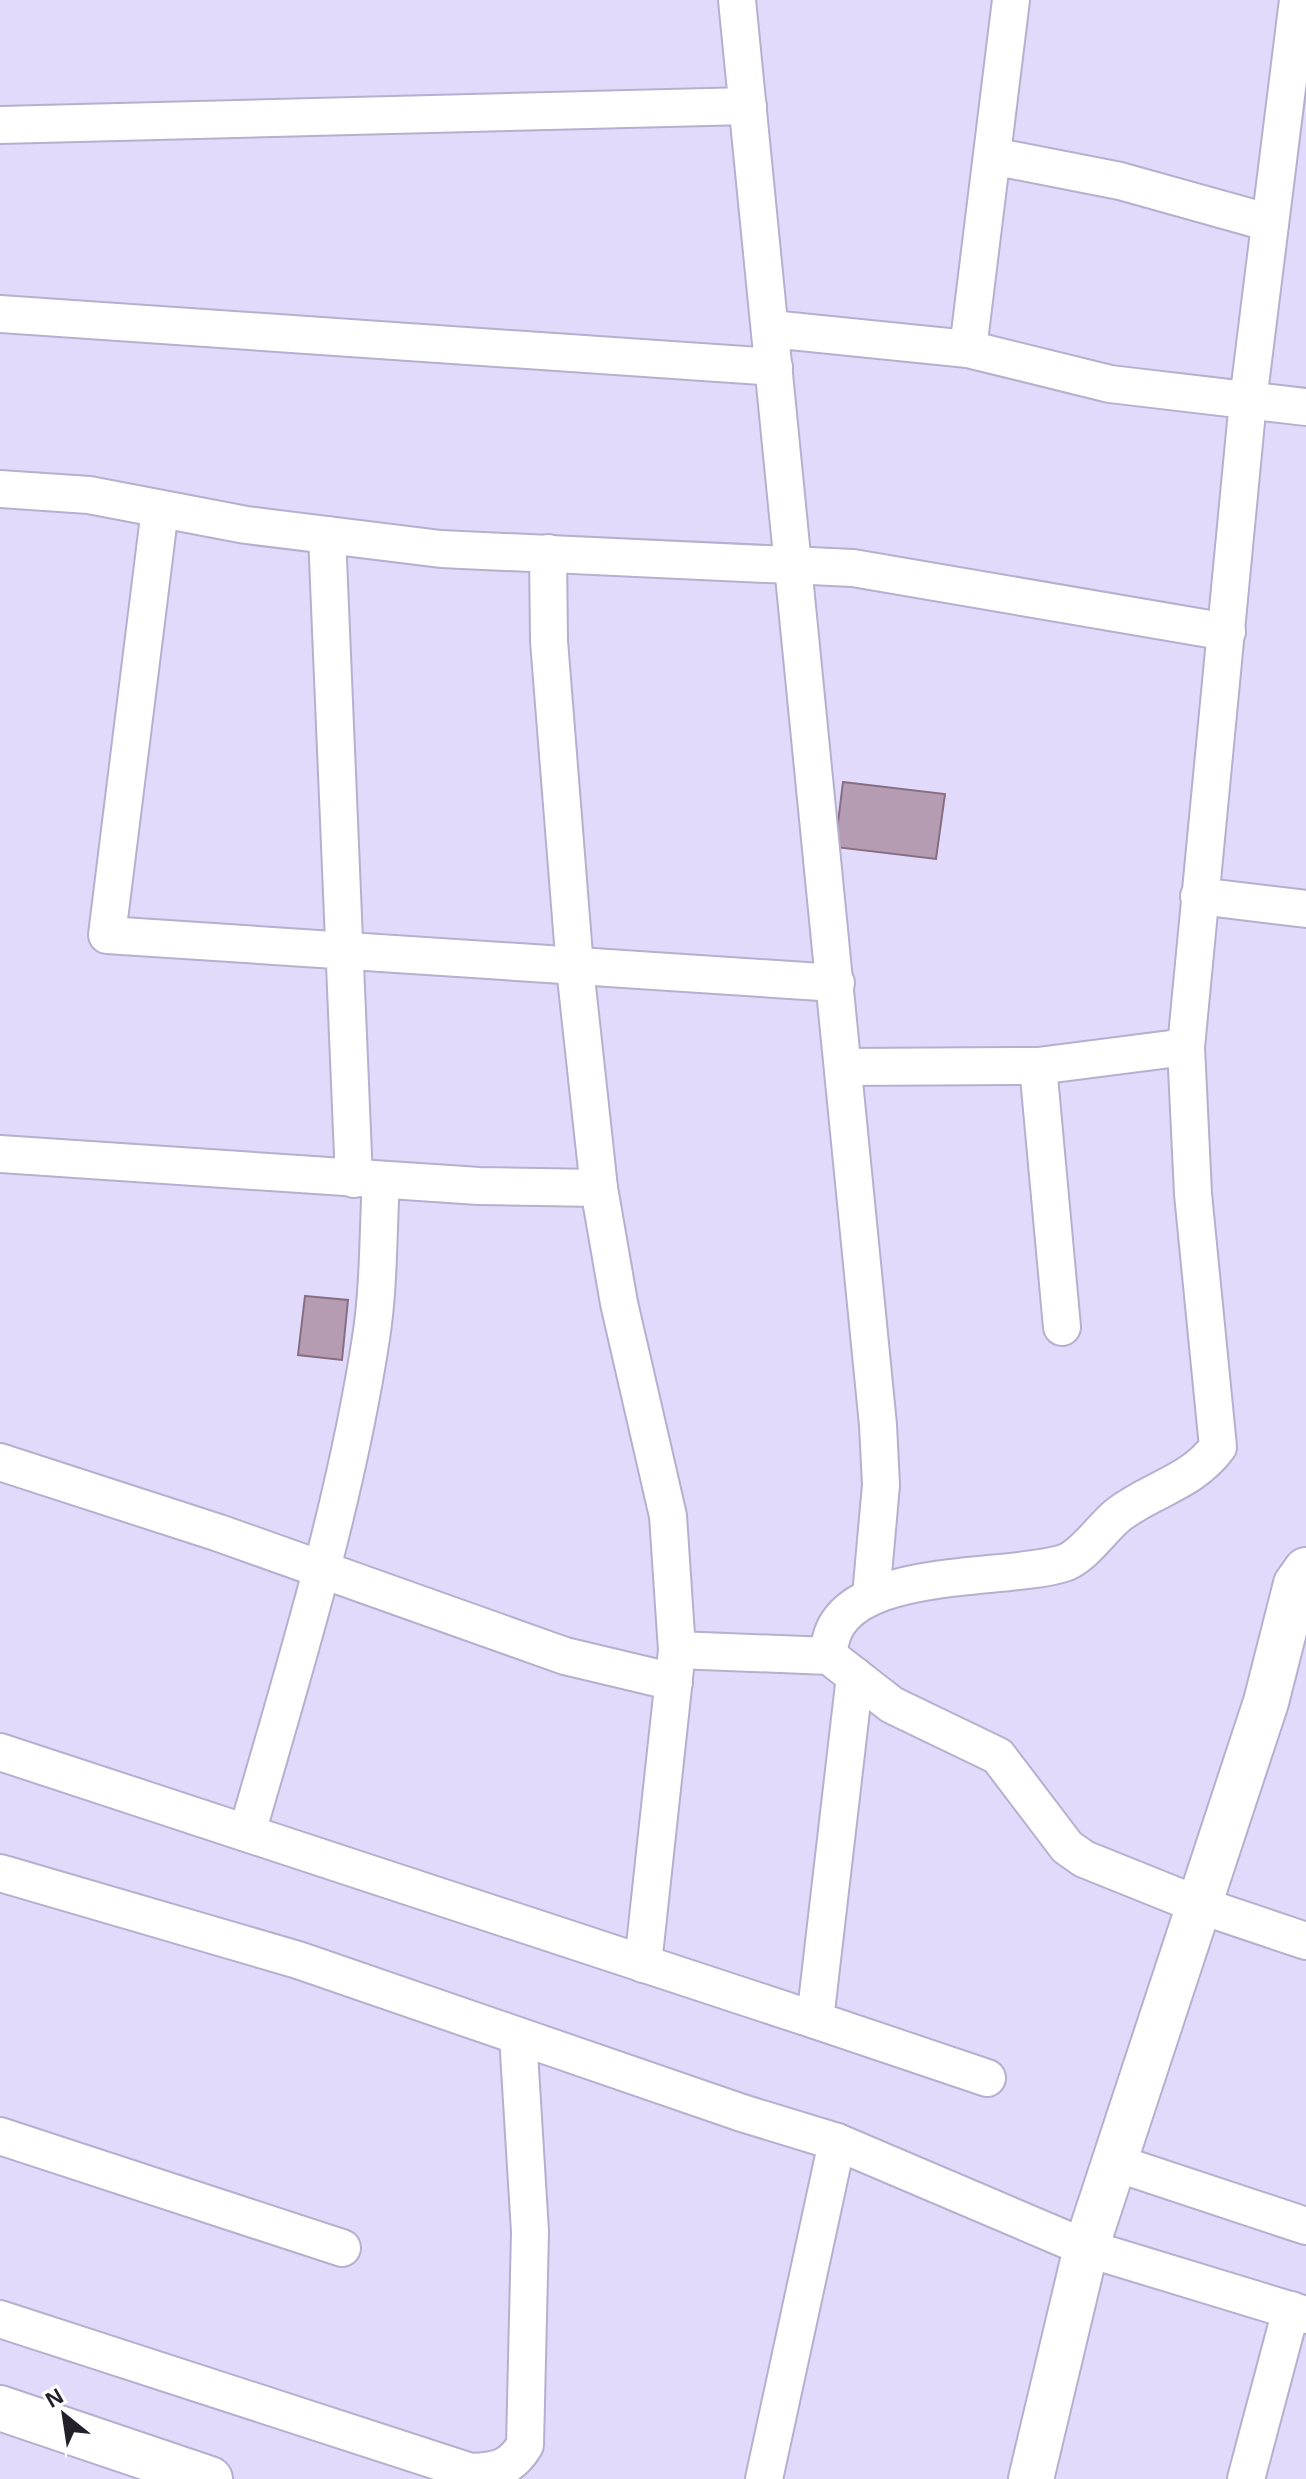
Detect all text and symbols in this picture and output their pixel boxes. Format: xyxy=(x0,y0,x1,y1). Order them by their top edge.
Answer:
north arrow xyxy=(24,2375,104,2455)
text: N xyxy=(41,2383,67,2413)

